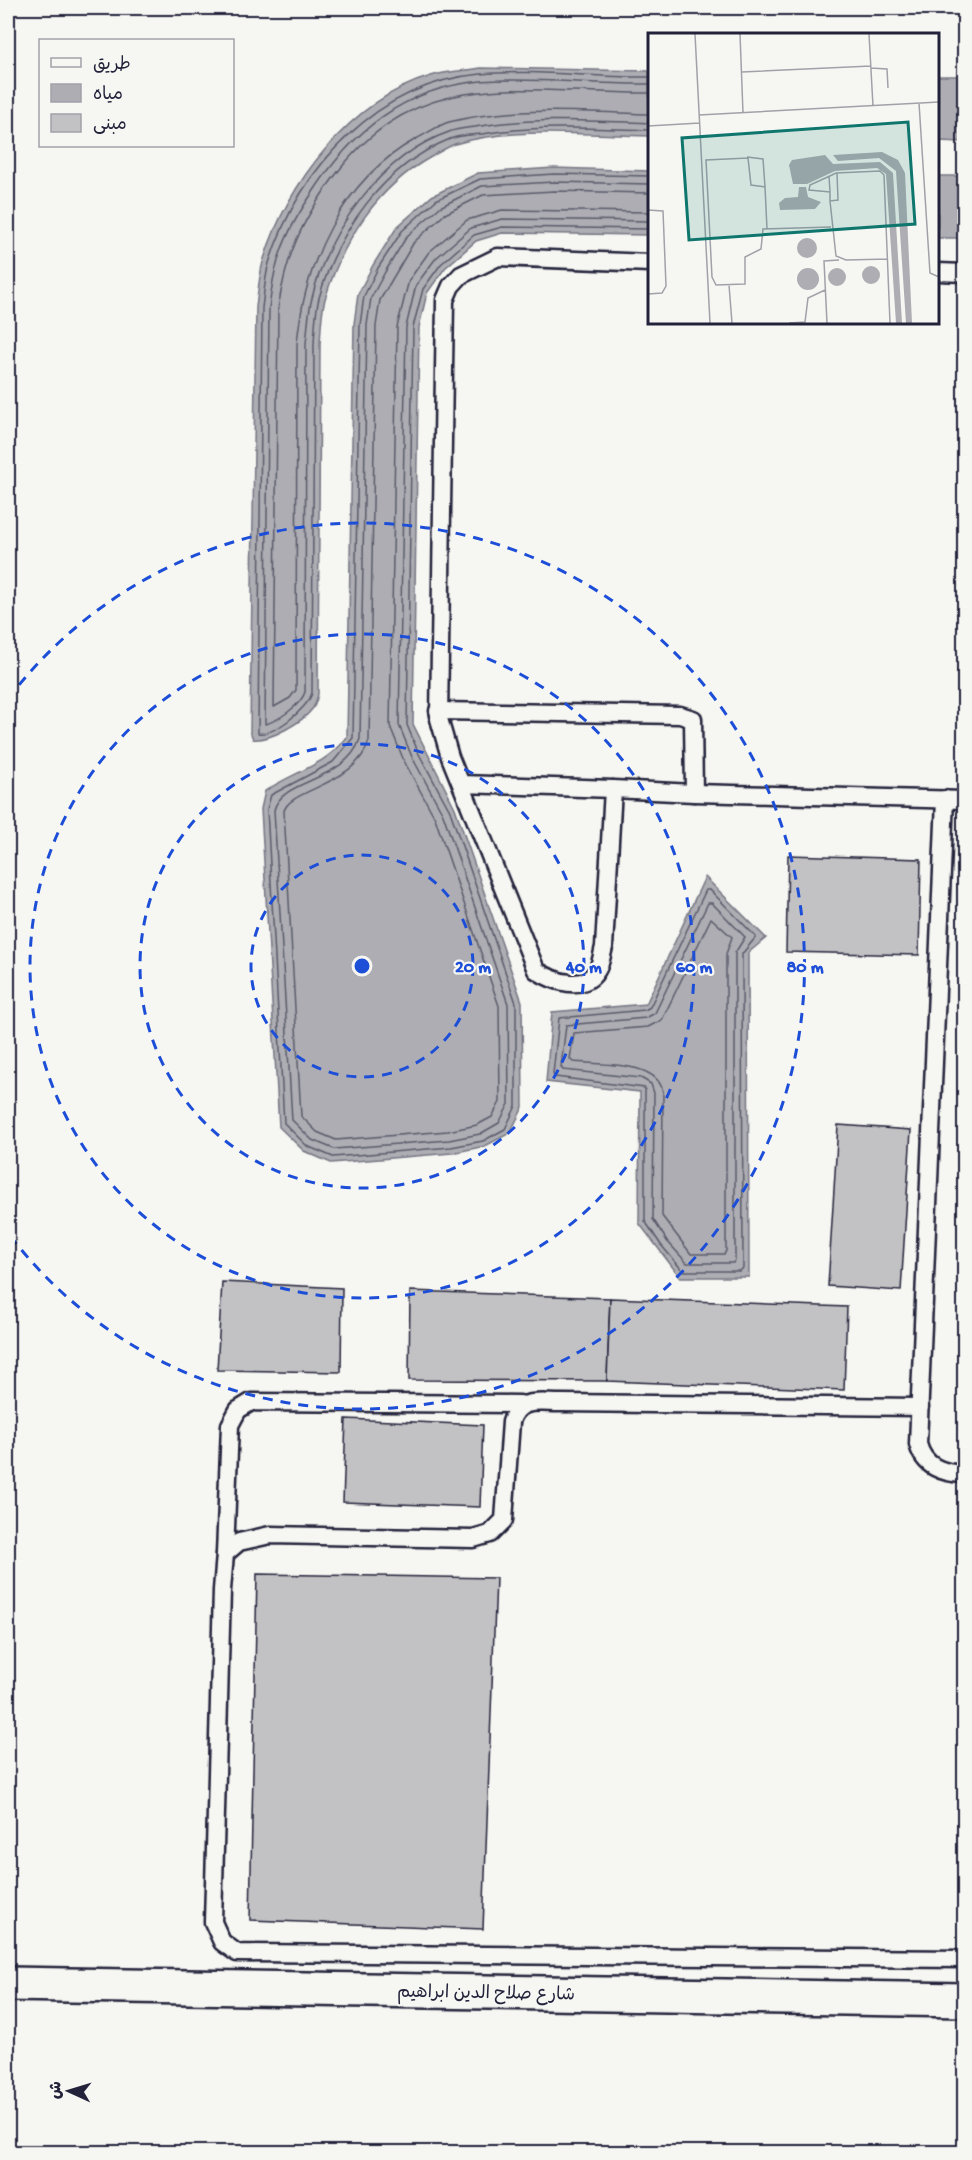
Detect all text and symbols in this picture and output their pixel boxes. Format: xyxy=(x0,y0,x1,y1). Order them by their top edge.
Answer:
inset map xyxy=(648,33,939,324)
legend xyxy=(39,39,234,147)
text: طريق xyxy=(93,55,131,76)
text: مياه xyxy=(93,85,123,106)
text: مبنى xyxy=(93,115,127,136)
centre of rings xyxy=(352,956,372,976)
text: 20 m xyxy=(455,958,491,979)
text: 40 m xyxy=(565,958,602,979)
text: 60 m xyxy=(676,958,712,979)
text: 80 m xyxy=(786,958,824,979)
street label: شارع صلاح الدين ابراهيم xyxy=(397,1982,575,2008)
north arrow xyxy=(39,2061,99,2121)
text: ش xyxy=(47,2081,68,2100)

